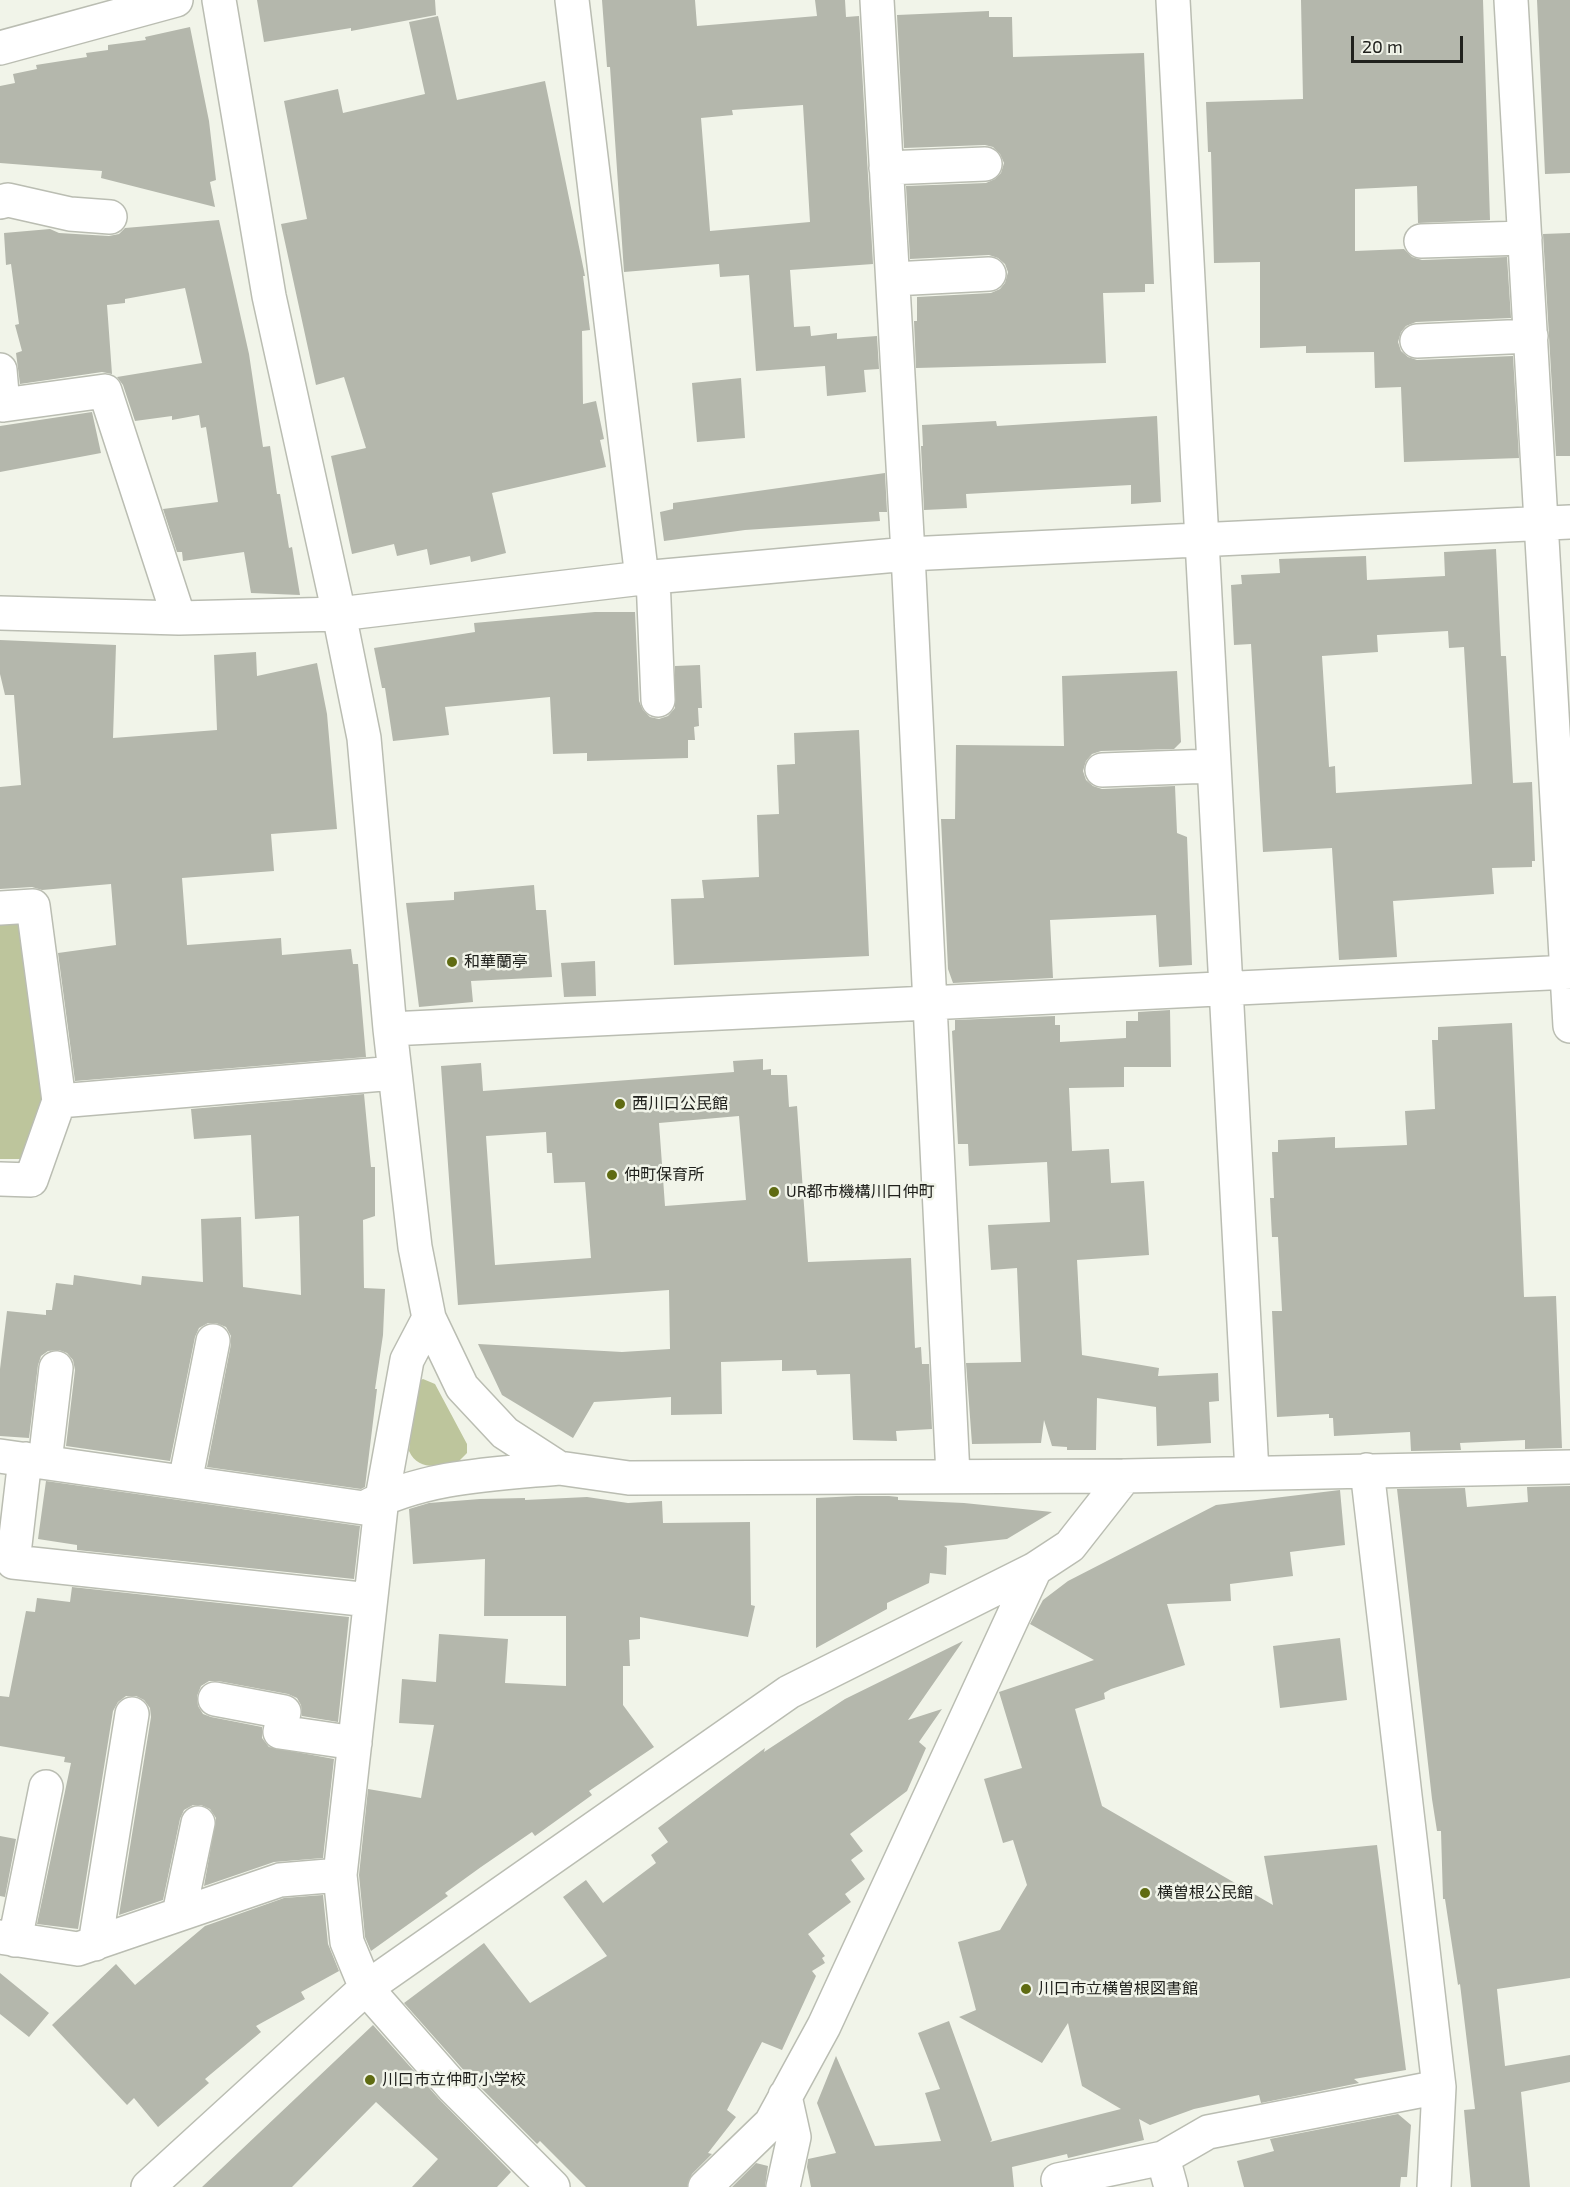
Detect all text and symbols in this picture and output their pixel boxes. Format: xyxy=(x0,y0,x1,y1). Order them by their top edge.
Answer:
scale bar xyxy=(1354,24,1466,62)
text: 20 m xyxy=(1362,35,1403,57)
place label: 和華蘭亭 xyxy=(464,952,528,972)
marker: 和華蘭亭 xyxy=(445,955,459,969)
place label: 西川口公民館 xyxy=(632,1094,728,1114)
marker: 西川口公民館 xyxy=(613,1097,627,1111)
place label: 仲町保育所 xyxy=(624,1165,704,1185)
marker: 仲町保育所 xyxy=(605,1168,619,1182)
place label: UR都市機構川口仲町 xyxy=(786,1182,935,1202)
marker: UR都市機構川口仲町 xyxy=(767,1185,781,1199)
place label: 横曽根公民館 xyxy=(1157,1883,1253,1903)
marker: 横曽根公民館 xyxy=(1138,1886,1152,1900)
place label: 川口市立横曽根図書館 xyxy=(1038,1979,1198,1999)
marker: 川口市立横曽根図書館 xyxy=(1019,1982,1033,1996)
place label: 川口市立仲町小学校 xyxy=(382,2070,526,2090)
marker: 川口市立仲町小学校 xyxy=(363,2073,377,2087)

